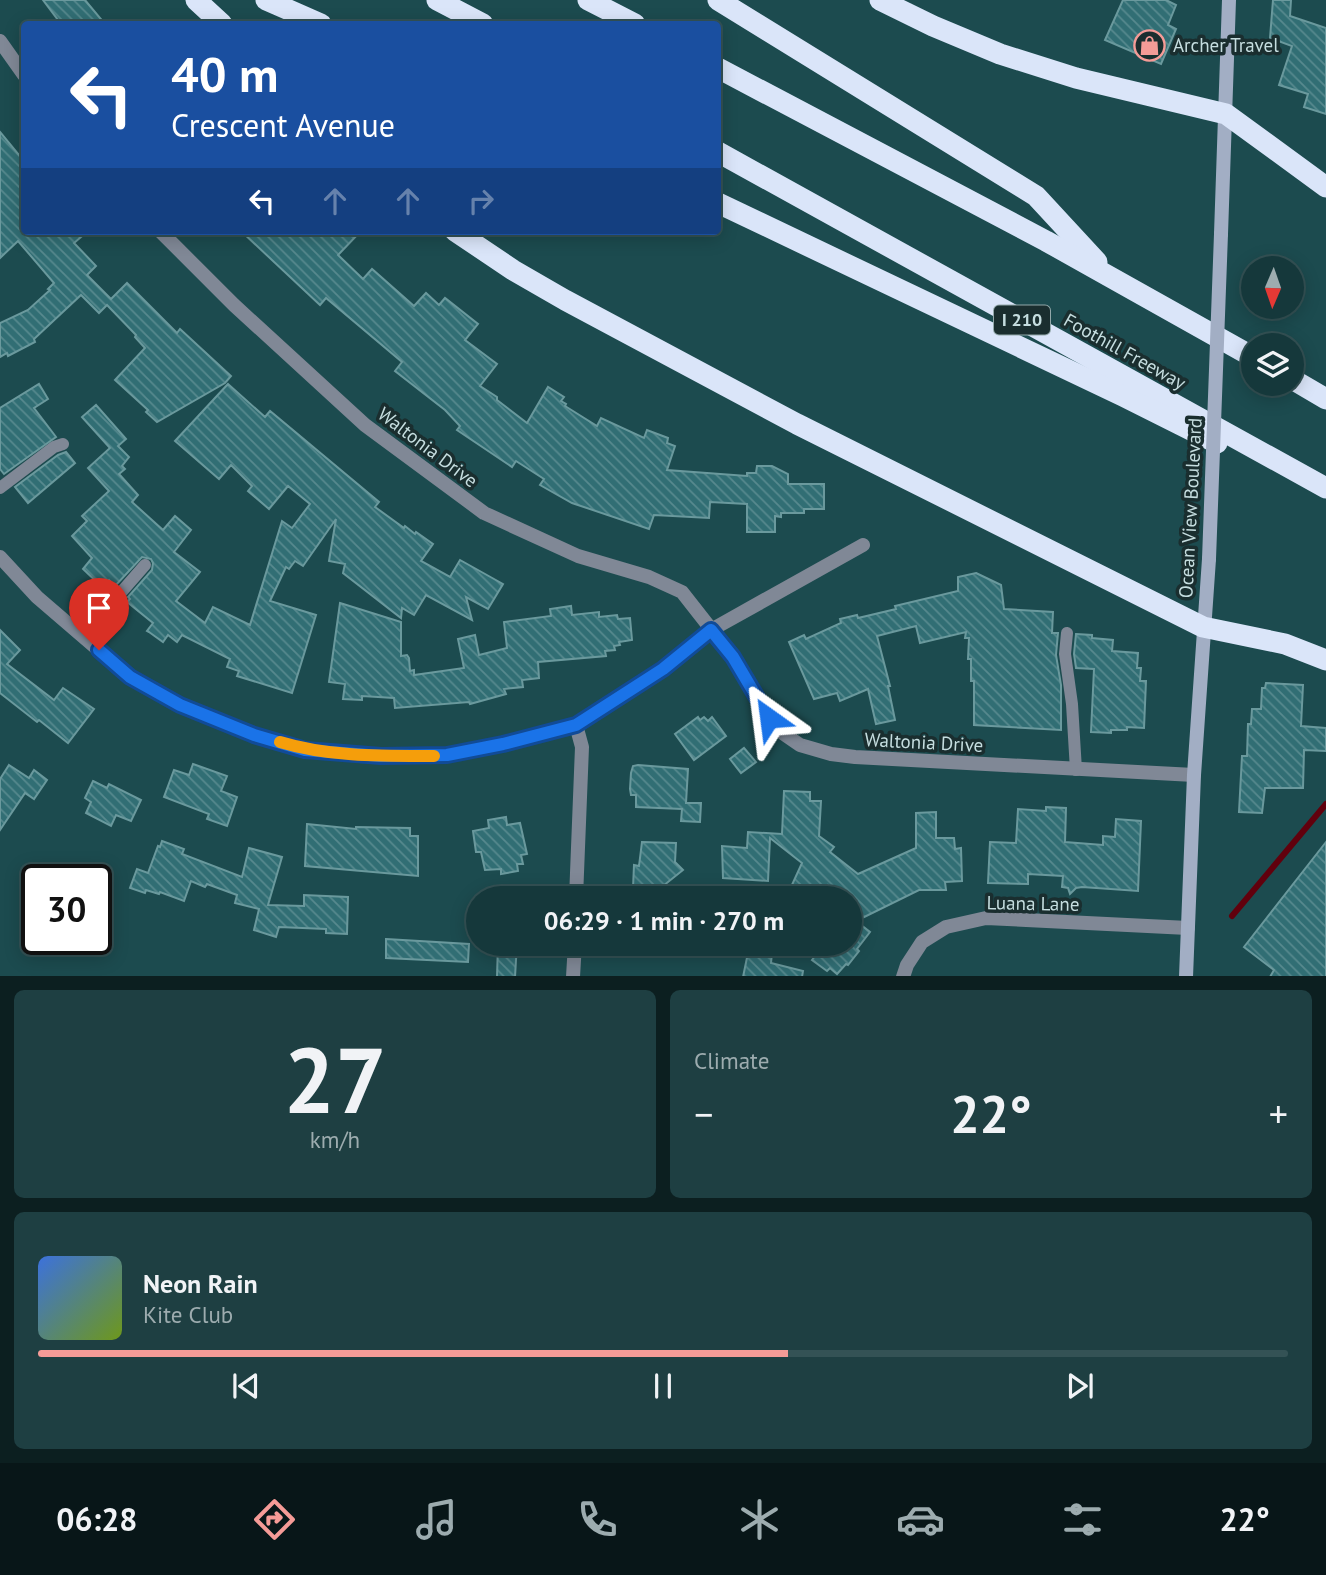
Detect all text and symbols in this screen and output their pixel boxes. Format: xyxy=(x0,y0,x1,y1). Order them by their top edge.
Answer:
shop icon: Archer Travel xyxy=(1133,28,1167,62)
place label: Archer Travel xyxy=(1173,33,1279,57)
text: 40 m xyxy=(171,42,278,106)
icon: left xyxy=(56,49,147,140)
text: Crescent Avenue xyxy=(171,104,395,146)
icon: left xyxy=(243,182,281,220)
icon: ahead xyxy=(316,182,354,220)
icon: ahead xyxy=(389,182,427,220)
icon: right xyxy=(462,182,500,220)
north arrow xyxy=(1241,256,1304,318)
map controls xyxy=(1241,256,1304,396)
road number: I 210 xyxy=(994,306,1050,334)
street label: Foothill Freeway xyxy=(1060,308,1190,394)
button: layers xyxy=(1241,333,1304,396)
street label: Waltonia Drive xyxy=(373,402,483,492)
street label: Ocean View Boulevard xyxy=(1173,417,1207,599)
pin xyxy=(69,578,129,650)
icon: arrive xyxy=(80,589,118,627)
position arrow xyxy=(732,681,806,755)
street label: Waltonia Drive xyxy=(864,727,984,757)
speed limit sign: 30 xyxy=(21,864,112,955)
street label: Luana Lane xyxy=(986,890,1080,916)
text: 06:29 · 1 min · 270 m xyxy=(544,904,784,937)
text: 27 xyxy=(283,1020,387,1138)
text: Climate xyxy=(694,1046,769,1075)
text: 22° xyxy=(950,1080,1032,1147)
text: − xyxy=(694,1089,713,1138)
text: + xyxy=(1269,1089,1288,1138)
text: km/h xyxy=(310,1125,360,1154)
text: Neon Rain xyxy=(143,1267,258,1300)
text: Kite Club xyxy=(143,1300,233,1329)
icon: previous xyxy=(227,1367,265,1405)
icon: pause xyxy=(644,1367,682,1405)
icon: next xyxy=(1061,1367,1099,1405)
icon: directions xyxy=(250,1495,299,1544)
icon: music xyxy=(412,1495,461,1544)
icon: phone xyxy=(573,1495,622,1544)
icon: climate xyxy=(735,1495,784,1544)
icon: car xyxy=(896,1495,945,1544)
icon: filters xyxy=(1058,1495,1107,1544)
text: 06:28 xyxy=(56,1498,137,1540)
text: 22° xyxy=(1219,1498,1270,1540)

